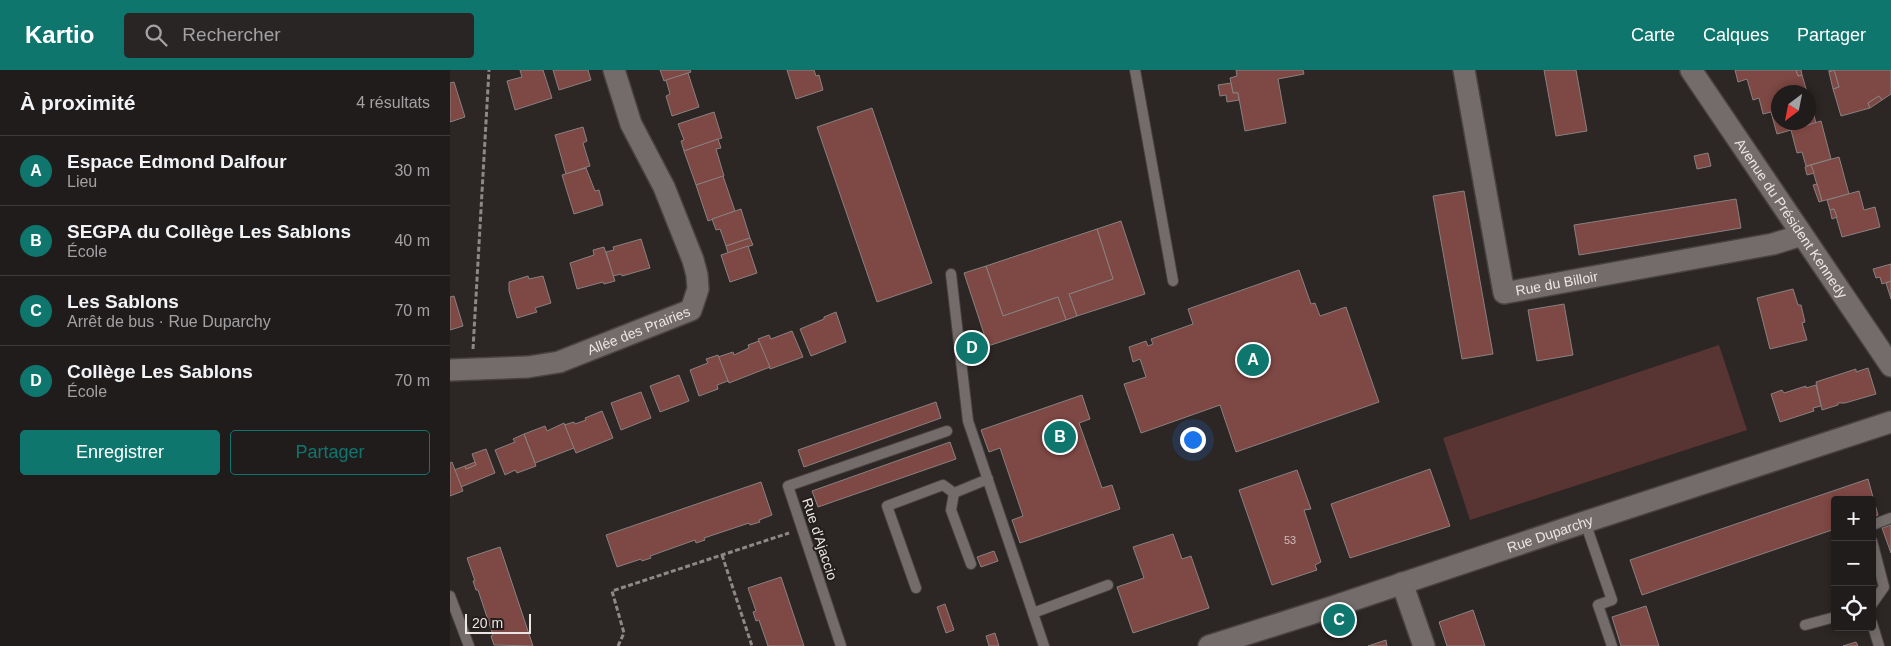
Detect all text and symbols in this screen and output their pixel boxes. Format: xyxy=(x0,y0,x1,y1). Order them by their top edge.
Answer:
search box xyxy=(124,13,474,58)
text: Kartio xyxy=(25,21,94,48)
icon: search xyxy=(142,21,170,49)
text: Rechercher xyxy=(182,24,281,45)
text: Carte xyxy=(1631,25,1675,45)
text: Calques xyxy=(1703,25,1769,45)
text: Partager xyxy=(1797,25,1866,45)
north arrow xyxy=(1771,85,1816,130)
text: À proximité xyxy=(20,91,136,114)
text: 4 résultats xyxy=(356,94,430,111)
street label: Avenue du Président Kennedy xyxy=(1732,135,1851,301)
text: Espace Edmond Dalfour xyxy=(67,151,287,172)
text: A xyxy=(30,162,42,179)
text: 30 m xyxy=(394,162,430,179)
text: Lieu xyxy=(67,173,97,190)
text: SEGPA du Collège Les Sablons xyxy=(67,221,351,242)
text: B xyxy=(30,232,42,249)
text: 40 m xyxy=(394,232,430,249)
text: École xyxy=(67,243,107,260)
street label: Rue du Billoir xyxy=(1514,268,1599,299)
text: Les Sablons xyxy=(67,291,179,312)
text: C xyxy=(30,302,42,319)
text: 70 m xyxy=(394,302,430,319)
street label: Allée des Prairies xyxy=(585,303,692,358)
text: Arrêt de bus · Rue Duparchy xyxy=(67,313,271,330)
pin: D xyxy=(956,329,988,367)
pin: A xyxy=(1237,341,1269,379)
text: Collège Les Sablons xyxy=(67,361,253,382)
text: D xyxy=(30,372,42,389)
text: 70 m xyxy=(394,372,430,389)
text: École xyxy=(67,383,107,400)
pin: B xyxy=(1044,418,1076,456)
your location xyxy=(1180,427,1206,453)
button: Enregistrer xyxy=(20,430,220,475)
button: Partager xyxy=(230,430,430,475)
street label: Rue d'Ajaccio xyxy=(799,496,841,582)
map controls xyxy=(1831,496,1876,631)
button: + xyxy=(1831,496,1876,541)
street label: Rue Duparchy xyxy=(1505,512,1595,556)
house number: 53 xyxy=(1284,534,1296,546)
button: − xyxy=(1831,541,1876,586)
button: locate xyxy=(1831,586,1876,631)
pin: C xyxy=(1323,601,1355,639)
scale bar xyxy=(465,611,531,634)
text: 20 m xyxy=(472,615,503,631)

